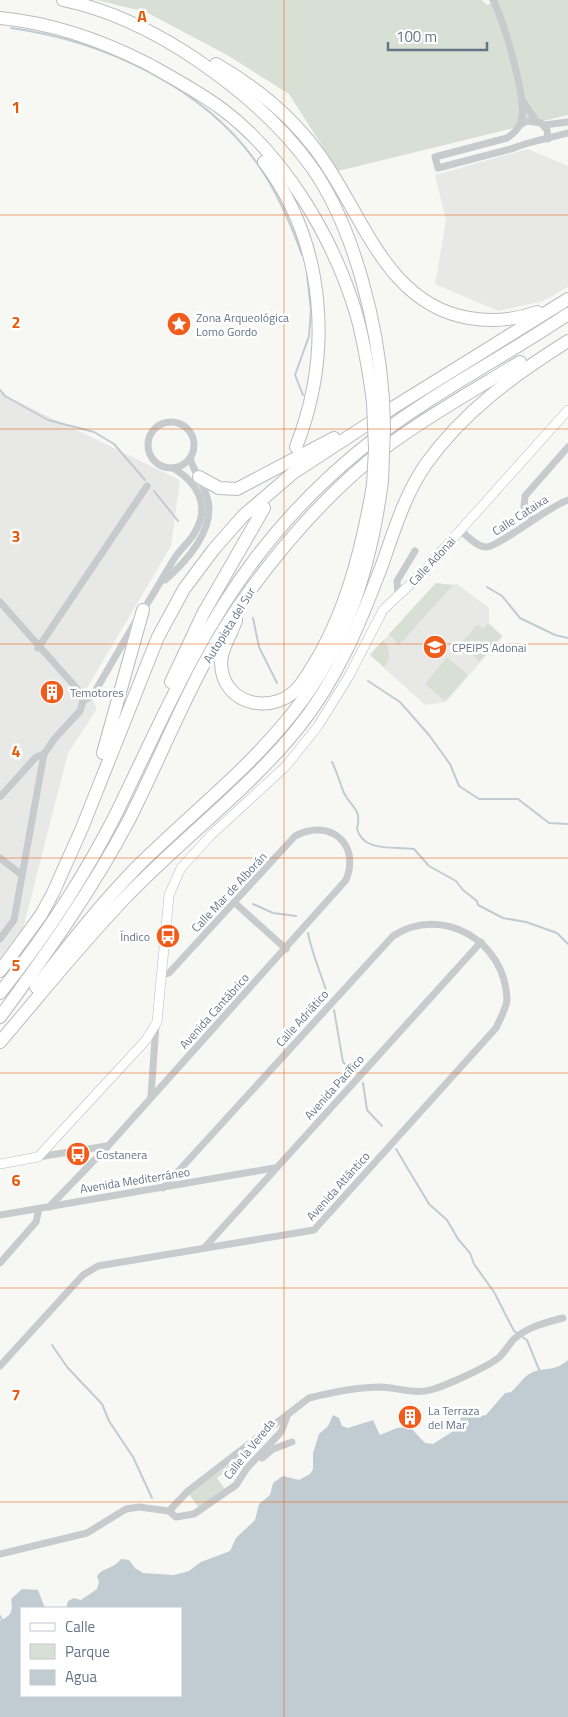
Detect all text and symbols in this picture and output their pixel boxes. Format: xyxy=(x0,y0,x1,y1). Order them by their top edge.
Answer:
text: A xyxy=(137,4,147,28)
scale bar xyxy=(388,20,487,52)
text: 100 m xyxy=(396,25,437,48)
text: 1 xyxy=(12,95,20,119)
place label: Zona Arqueológica Lomo Gordo xyxy=(196,308,289,341)
text: 2 xyxy=(12,310,20,334)
place icon: Zona Arqueológica Lomo Gordo xyxy=(166,311,192,337)
street label: Calle Cataixa xyxy=(488,490,552,540)
text: 3 xyxy=(12,524,20,548)
street label: Calle Adonai xyxy=(404,532,460,590)
street label: Autopista del Sur xyxy=(198,583,260,667)
school or university icon: CPEIPS Adonai xyxy=(422,634,448,660)
place label: CPEIPS Adonai xyxy=(452,638,526,657)
building icon: Temotores xyxy=(39,679,65,705)
place label: Temotores xyxy=(70,683,124,702)
text: 4 xyxy=(12,739,21,763)
street label: Calle Mar de Alborán xyxy=(187,848,271,936)
bus stop icon: Índico xyxy=(155,923,181,949)
place label: Índico xyxy=(120,927,150,946)
text: 5 xyxy=(12,953,21,977)
street label: Avenida Cantábrico xyxy=(175,969,253,1053)
street label: Calle Adriático xyxy=(271,985,333,1051)
street label: Avenida Pacífico xyxy=(300,1050,368,1124)
bus stop icon: Costanera xyxy=(65,1141,91,1167)
place label: Costanera xyxy=(96,1145,147,1164)
street label: Avenida Atlántico xyxy=(302,1147,374,1225)
street label: Avenida Mediterráneo xyxy=(79,1162,191,1198)
text: 6 xyxy=(12,1168,21,1192)
text: 7 xyxy=(12,1383,20,1407)
place label: La Terraza del Mar xyxy=(428,1401,479,1434)
building icon: La Terraza del Mar xyxy=(397,1404,423,1430)
street label: Calle la Vereda xyxy=(219,1415,279,1483)
legend xyxy=(20,1607,182,1697)
text: Calle xyxy=(65,1615,95,1638)
text: Parque xyxy=(65,1640,110,1663)
text: Agua xyxy=(65,1665,97,1688)

